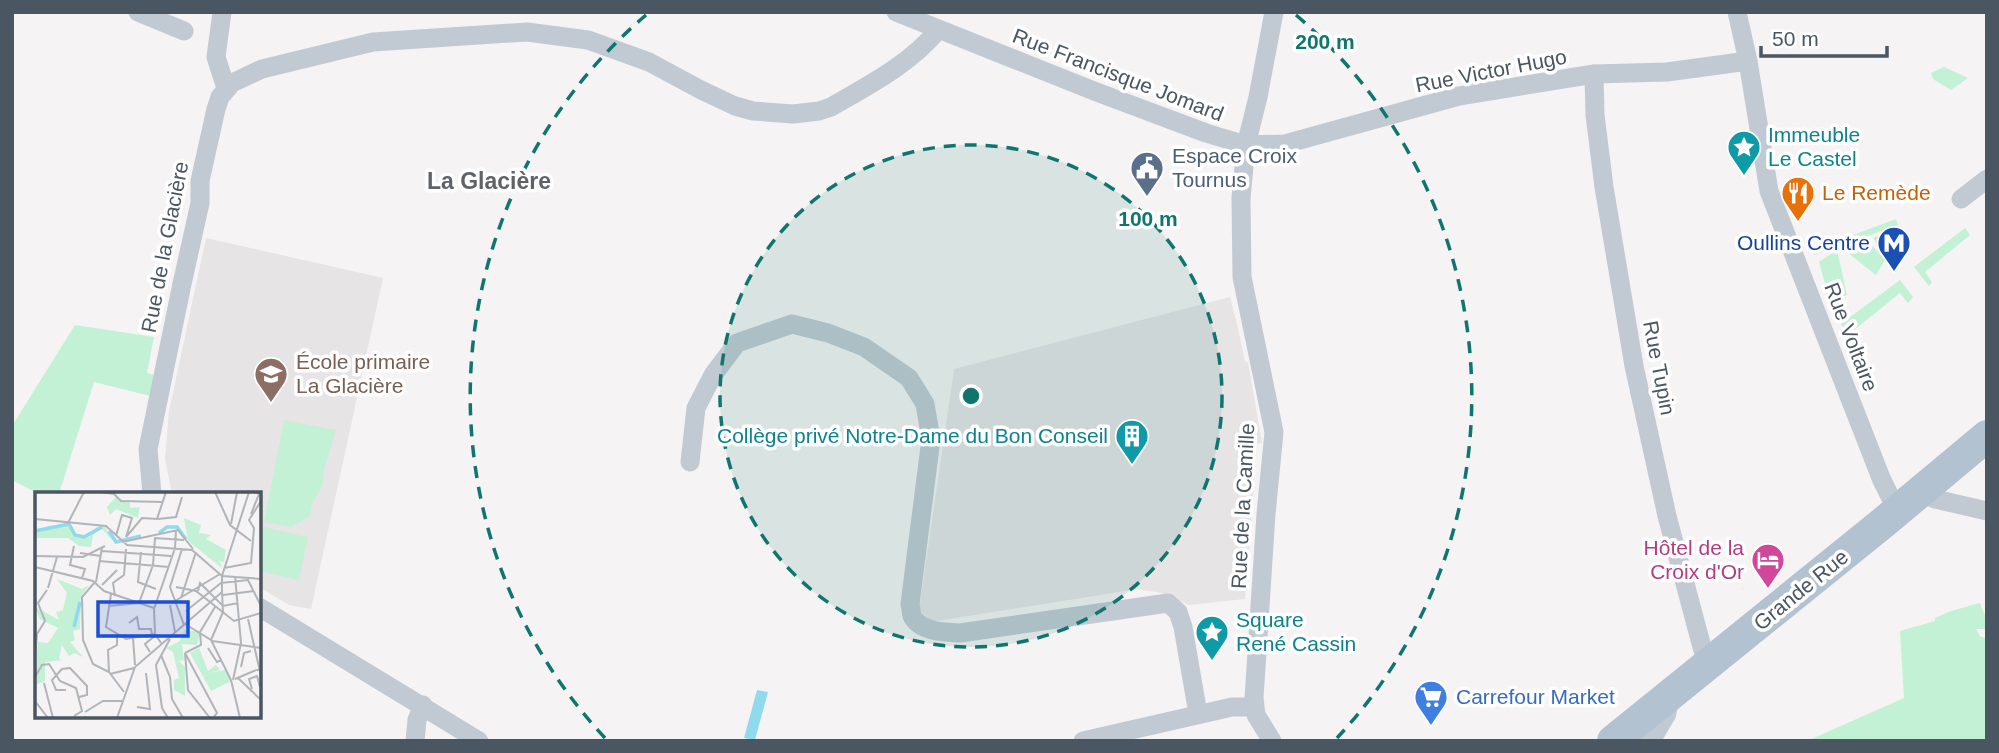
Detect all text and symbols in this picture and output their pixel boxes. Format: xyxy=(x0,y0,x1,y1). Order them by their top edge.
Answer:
scale bar xyxy=(1761,14,1887,58)
street label: Rue Francisque Jomard xyxy=(1009,24,1227,125)
text: 50 m xyxy=(1772,27,1819,50)
text: 200 m xyxy=(1295,30,1355,53)
street label: Rue Victor Hugo xyxy=(1413,45,1569,96)
place label: Immeuble Le Castel xyxy=(1768,123,1860,170)
place icon: Immeuble Le Castel xyxy=(1725,128,1763,177)
place label: Espace Croix Tournus xyxy=(1172,144,1297,191)
public building icon: Espace Croix Tournus xyxy=(1128,149,1166,198)
street label: Rue de la Glacière xyxy=(137,159,192,334)
district label: La Glacière xyxy=(427,168,551,194)
restaurant icon: Le Remède xyxy=(1779,174,1817,223)
place label: Le Remède xyxy=(1822,181,1931,204)
text: 100 m xyxy=(1118,207,1178,230)
metro station icon: Oullins Centre xyxy=(1875,224,1913,273)
place label: Oullins Centre xyxy=(1737,231,1870,254)
street label: Rue Voltaire xyxy=(1820,279,1883,394)
street label: Rue Tupin xyxy=(1639,319,1680,417)
place label: École primaire La Glacière xyxy=(296,350,430,397)
school or university icon: École primaire La Glacière xyxy=(252,355,290,404)
centre of rings xyxy=(959,384,983,408)
building icon: Collège privé Notre-Dame du Bon Conseil xyxy=(1113,417,1151,466)
street label: Rue de la Camille xyxy=(1227,423,1258,589)
place label: Collège privé Notre-Dame du Bon Conseil xyxy=(717,424,1108,447)
inset map xyxy=(35,492,261,718)
place label: Hôtel de la Croix d'Or xyxy=(1644,536,1744,583)
hotel icon: Hôtel de la Croix d'Or xyxy=(1749,541,1787,590)
street label: Grande Rue xyxy=(1749,545,1852,635)
place label: Square René Cassin xyxy=(1236,608,1356,655)
place icon: Square René Cassin xyxy=(1193,613,1231,662)
supermarket icon: Carrefour Market xyxy=(1412,678,1450,727)
place label: Carrefour Market xyxy=(1456,685,1615,708)

